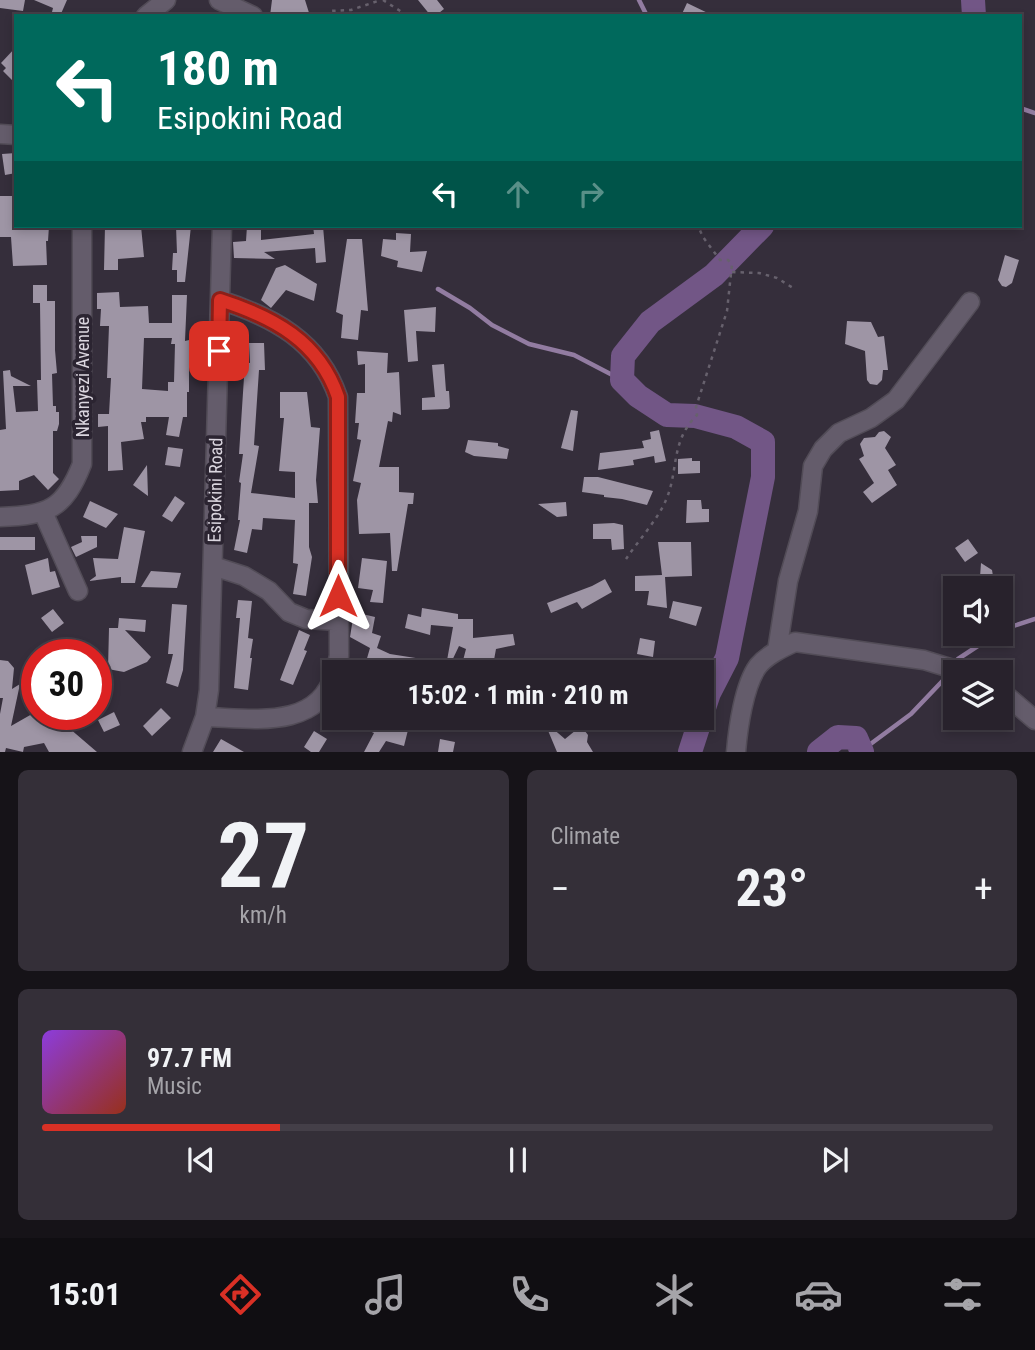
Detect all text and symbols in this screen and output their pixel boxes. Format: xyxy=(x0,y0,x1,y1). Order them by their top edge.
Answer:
text: 180 m xyxy=(157,40,279,97)
icon: left xyxy=(42,42,133,133)
text: Esipokini Road xyxy=(157,99,343,137)
icon: left xyxy=(426,175,464,213)
icon: ahead xyxy=(499,175,537,213)
icon: right xyxy=(572,175,610,213)
street label: Nkanyezi Avenue xyxy=(72,317,93,437)
pin xyxy=(189,321,249,381)
icon: arrive xyxy=(200,332,238,370)
street label: Esipokini Road xyxy=(204,438,226,542)
position arrow xyxy=(301,559,375,633)
map controls xyxy=(943,576,1013,730)
button: sound xyxy=(943,576,1013,646)
speed limit sign: 30 xyxy=(21,639,112,730)
button: layers xyxy=(943,660,1013,730)
text: 15:02 · 1 min · 210 m xyxy=(408,680,628,710)
text: 27 xyxy=(217,803,309,909)
text: Climate xyxy=(551,823,620,850)
text: 23° xyxy=(735,858,808,919)
text: − xyxy=(551,867,570,911)
text: + xyxy=(974,867,993,911)
text: km/h xyxy=(240,902,287,929)
text: 97.7 FM xyxy=(147,1043,232,1073)
text: Music xyxy=(147,1073,202,1100)
icon: previous xyxy=(182,1141,220,1179)
icon: pause xyxy=(499,1141,537,1179)
icon: next xyxy=(816,1141,854,1179)
icon: directions xyxy=(216,1270,265,1319)
icon: music xyxy=(361,1270,410,1319)
icon: phone xyxy=(505,1270,554,1319)
icon: climate xyxy=(650,1270,699,1319)
icon: car xyxy=(794,1270,843,1319)
icon: filters xyxy=(938,1270,987,1319)
text: 15:01 xyxy=(48,1275,121,1313)

